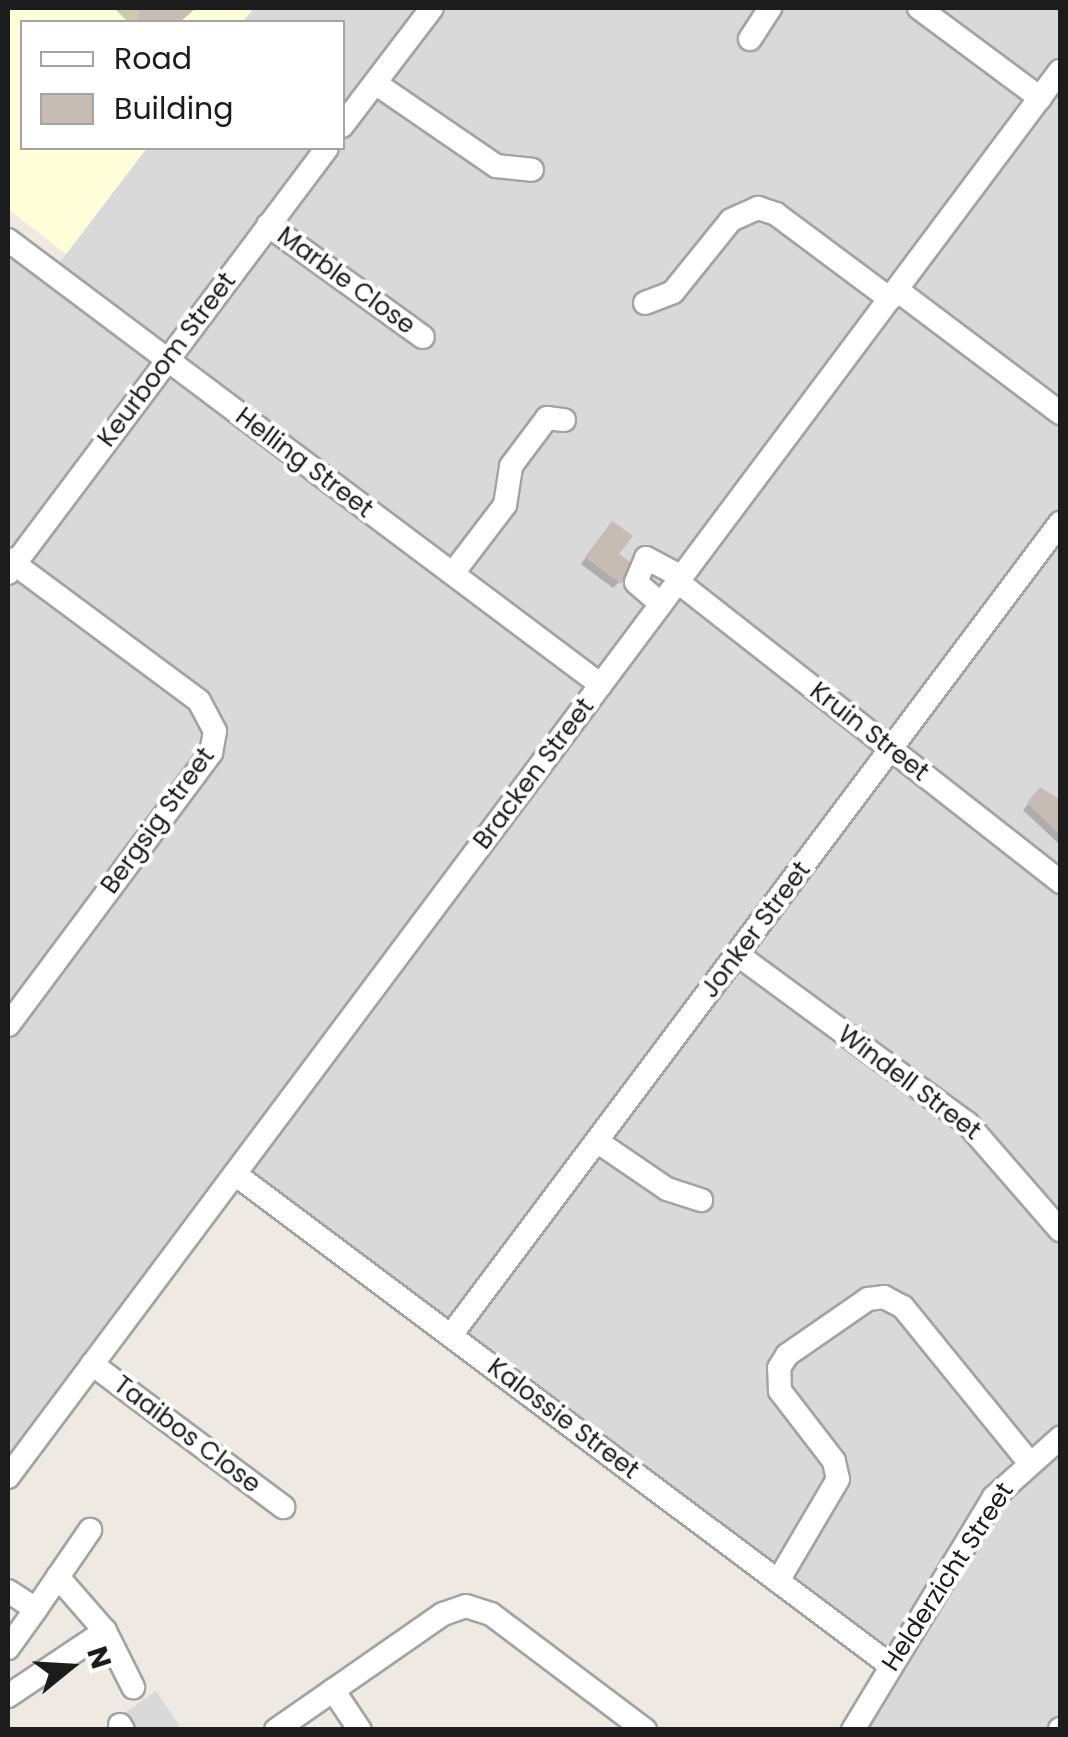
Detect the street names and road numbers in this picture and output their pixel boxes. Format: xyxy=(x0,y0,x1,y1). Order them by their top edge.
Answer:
street label: Marble Close xyxy=(271,221,421,341)
street label: Keurboom Street xyxy=(92,267,242,453)
street label: Helling Street xyxy=(229,402,379,524)
street label: Kruin Street xyxy=(804,676,934,788)
street label: Bracken Street xyxy=(468,693,600,855)
street label: Bergsig Street xyxy=(95,742,221,900)
street label: Jonker Street xyxy=(695,856,817,1004)
street label: Windell Street xyxy=(832,1020,986,1146)
street label: Kalossie Street xyxy=(481,1352,645,1486)
street label: Taaibos Close xyxy=(108,1370,266,1500)
street label: Helderzicht Street xyxy=(876,1477,1020,1677)

